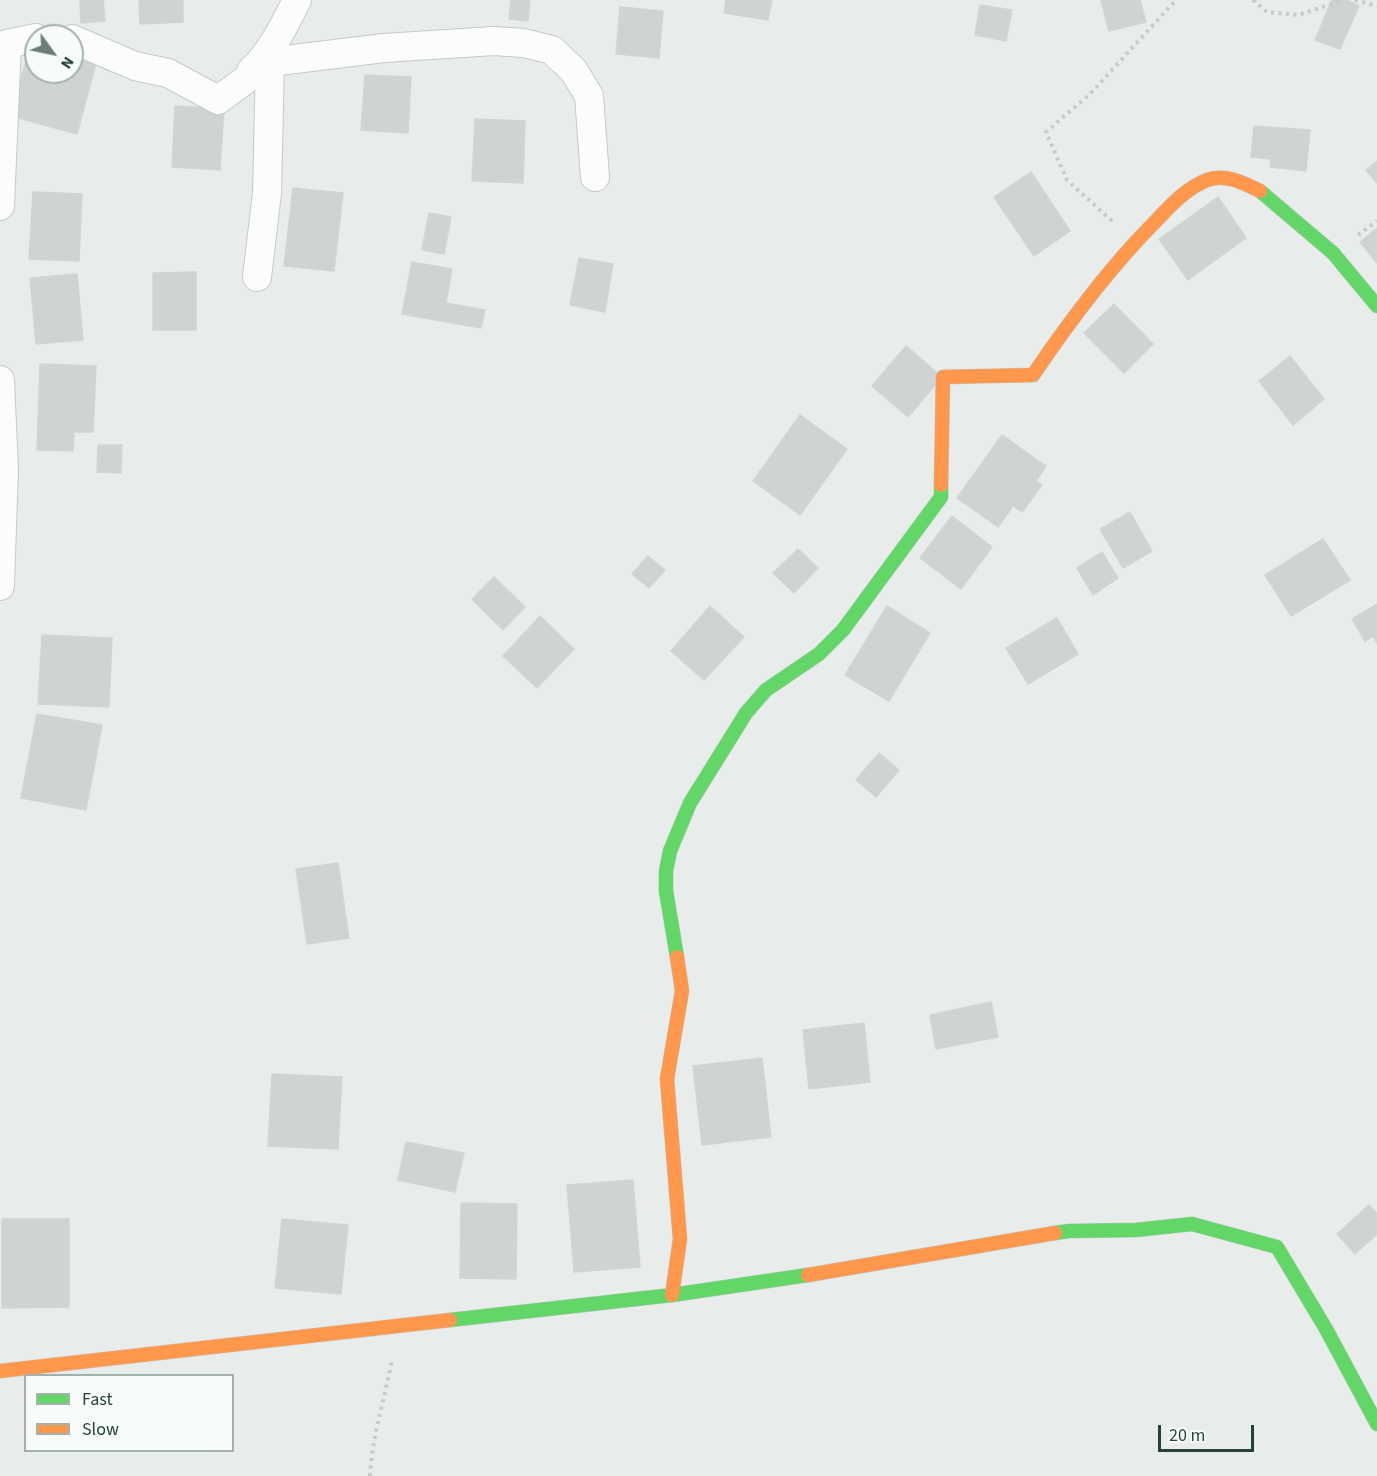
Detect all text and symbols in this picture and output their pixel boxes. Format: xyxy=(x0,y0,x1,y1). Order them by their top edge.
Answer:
north arrow xyxy=(24,24,84,84)
text: N xyxy=(55,52,80,73)
legend xyxy=(24,1374,234,1452)
text: Fast xyxy=(82,1387,113,1412)
scale bar xyxy=(1161,1413,1257,1451)
text: Slow xyxy=(82,1417,119,1442)
text: 20 m xyxy=(1169,1423,1205,1448)

